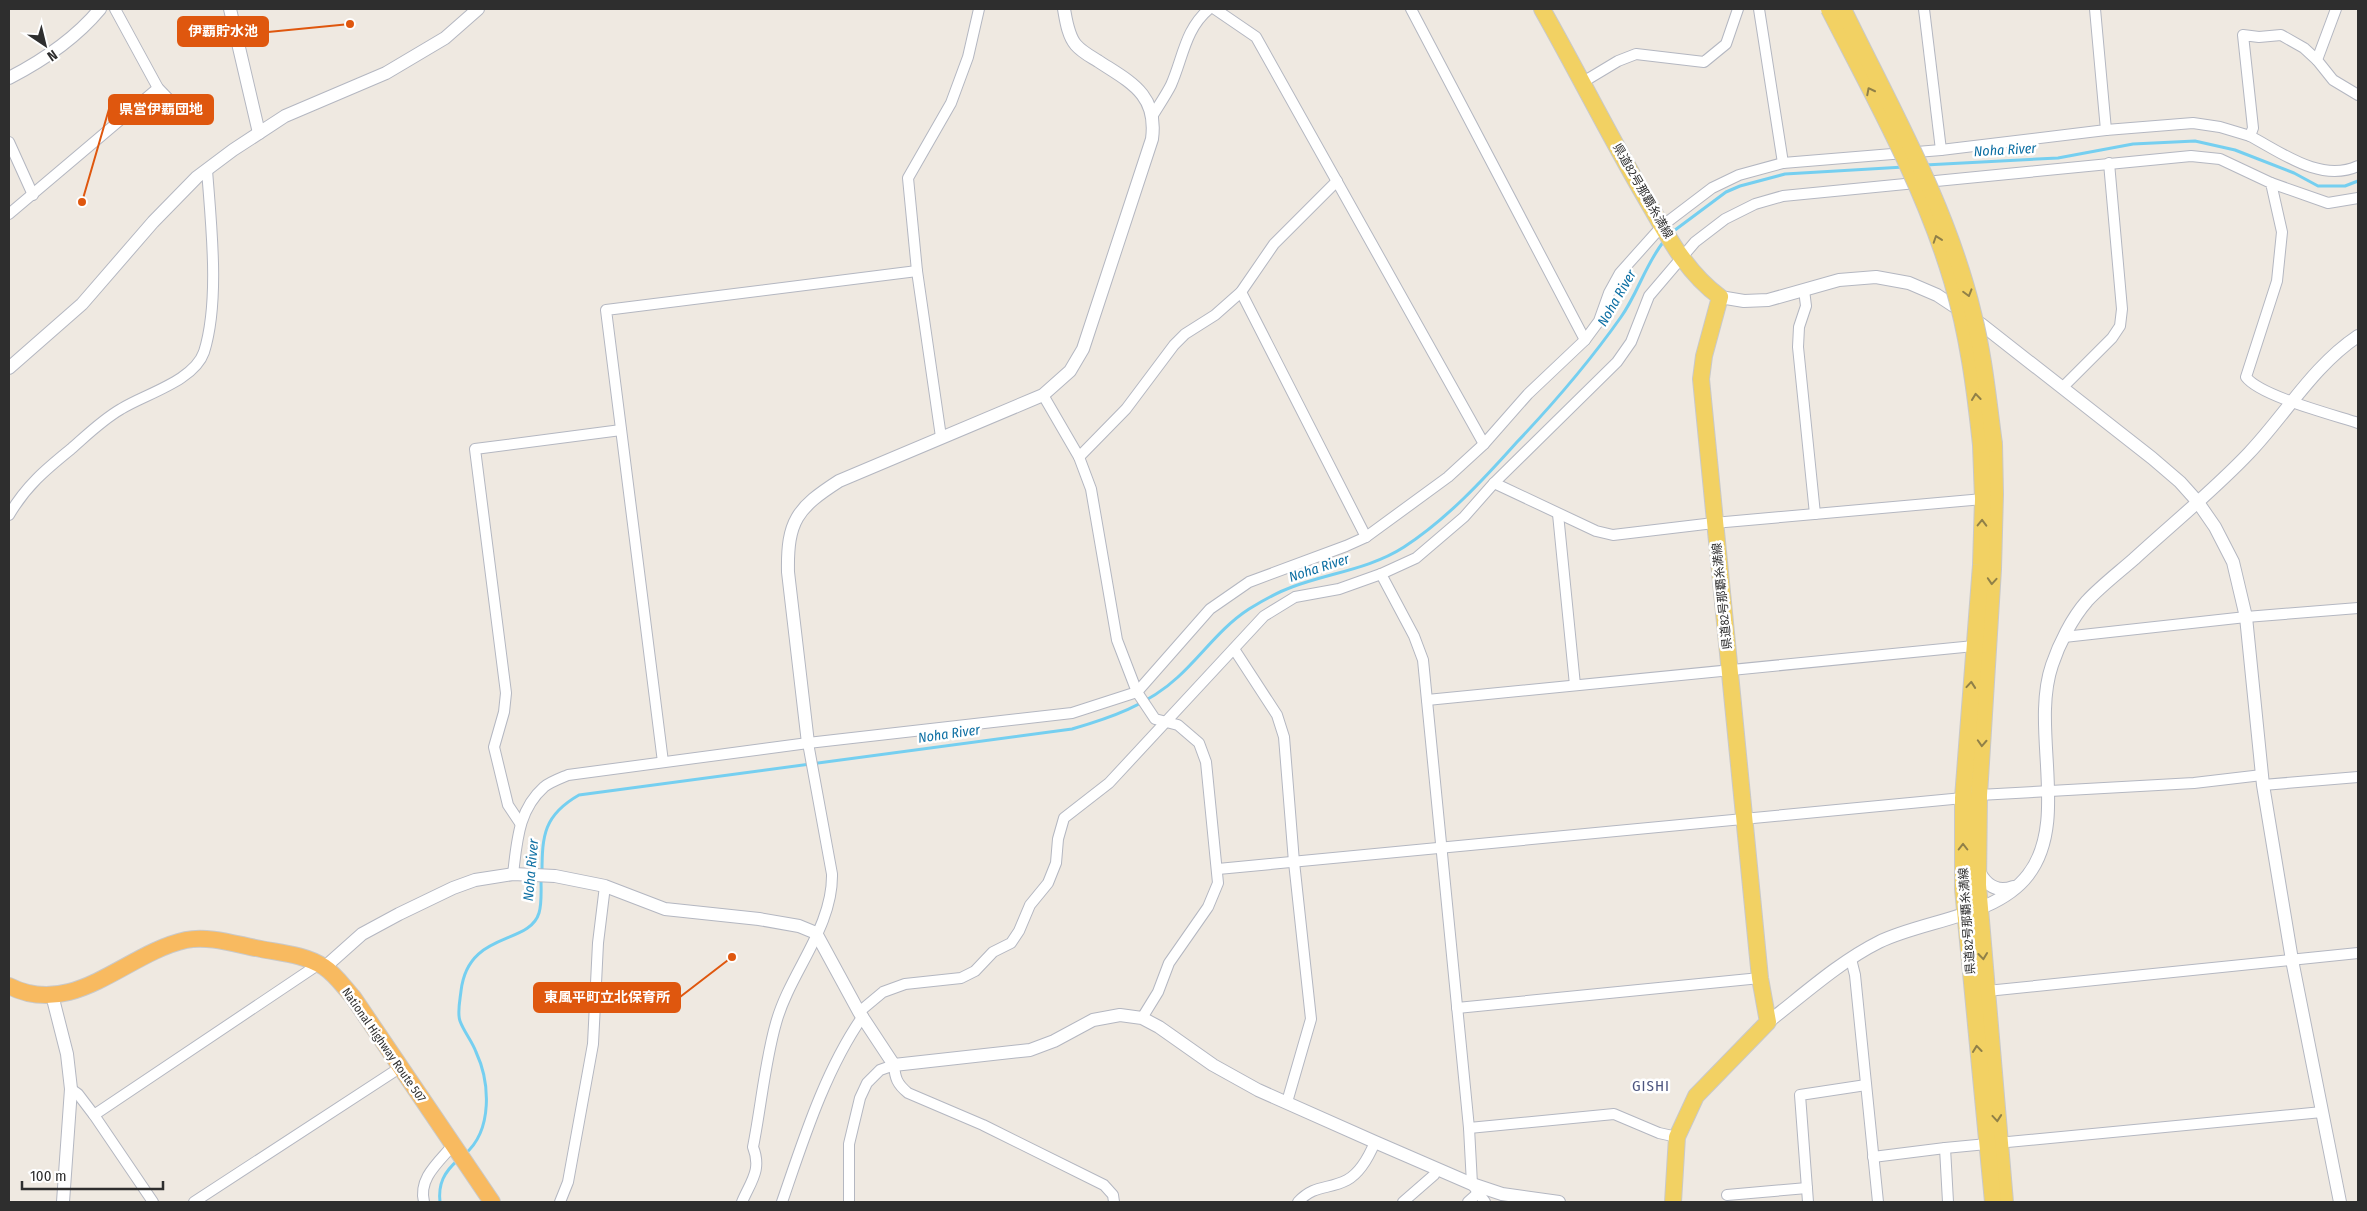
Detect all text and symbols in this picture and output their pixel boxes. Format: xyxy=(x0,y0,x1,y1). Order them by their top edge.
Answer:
callout: 伊覇貯水池 xyxy=(178,17,268,46)
north arrow xyxy=(20,20,70,70)
text: 伊覇貯水池 xyxy=(188,23,258,40)
text: N xyxy=(44,46,60,65)
one-way arrow xyxy=(1866,87,1876,96)
callout: 県営伊覇団地 xyxy=(109,95,213,124)
text: 県営伊覇団地 xyxy=(119,101,203,118)
water label: Noha River xyxy=(1973,140,2038,160)
street label: 県道82号那覇糸満線 xyxy=(1610,141,1676,241)
one-way arrow xyxy=(1933,235,1943,244)
water label: Noha River xyxy=(1594,266,1641,329)
one-way arrow xyxy=(1962,289,1973,298)
one-way arrow xyxy=(1971,392,1982,400)
one-way arrow xyxy=(1977,518,1987,526)
street label: 県道82号那覇糸満線 xyxy=(1709,542,1735,650)
water label: Noha River xyxy=(1287,550,1352,586)
one-way arrow xyxy=(1987,577,1998,585)
one-way arrow xyxy=(1965,680,1976,688)
water label: Noha River xyxy=(917,721,982,747)
one-way arrow xyxy=(1976,739,1987,747)
water label: Noha River xyxy=(520,837,542,902)
one-way arrow xyxy=(1958,843,1968,850)
street label: 県道82号那覇糸満線 xyxy=(1956,867,1978,975)
one-way arrow xyxy=(1977,953,1988,961)
callout: 東風平町立北保育所 xyxy=(534,983,680,1012)
street label: National Highway Route 507 xyxy=(339,985,429,1105)
text: 東風平町立北保育所 xyxy=(544,989,670,1006)
one-way arrow xyxy=(1972,1045,1983,1053)
district label: GISHI xyxy=(1632,1077,1670,1095)
one-way arrow xyxy=(1991,1115,2002,1123)
scale bar xyxy=(22,1158,164,1190)
text: 100 m xyxy=(30,1167,67,1185)

